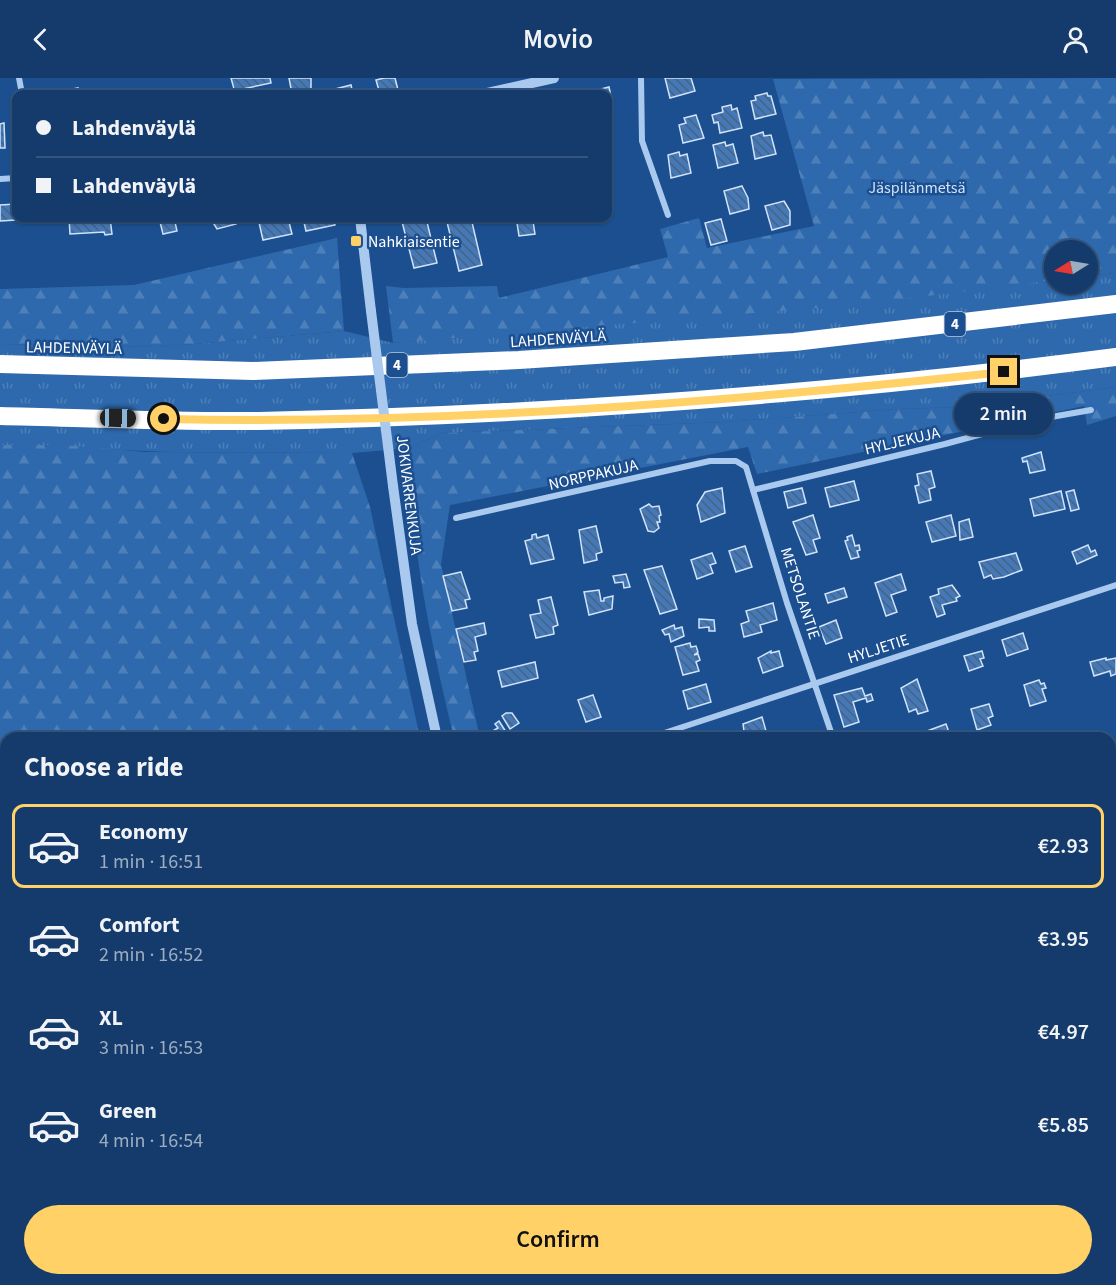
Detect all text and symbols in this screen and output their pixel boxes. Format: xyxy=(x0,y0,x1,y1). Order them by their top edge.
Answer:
text: Movio xyxy=(523,20,593,59)
icon: back xyxy=(24,23,57,56)
icon: person xyxy=(1059,23,1092,56)
text: Lahdenväylä xyxy=(72,112,196,144)
text: Lahdenväylä xyxy=(72,170,196,202)
park label: Jäspilänmetsä xyxy=(868,177,966,199)
place label: Nahkiaisentie xyxy=(368,231,460,253)
marker: Nahkiaisentie xyxy=(349,234,363,248)
north arrow xyxy=(1044,240,1098,294)
map controls xyxy=(1044,240,1098,294)
road number: 4 xyxy=(944,312,966,336)
street label: LAHDENVÄYLÄ xyxy=(509,325,607,353)
street label: LAHDENVÄYLÄ xyxy=(26,336,123,360)
road number: 4 xyxy=(386,353,408,377)
route end xyxy=(990,358,1017,385)
callout: 2 min xyxy=(954,393,1054,435)
text: 2 min xyxy=(980,400,1027,428)
route start xyxy=(150,405,177,432)
car xyxy=(100,409,136,427)
street label: HYLJEKUJA xyxy=(862,422,942,460)
street label: JOKIVARRENKUJA xyxy=(391,434,427,557)
street label: NORPPAKUJA xyxy=(546,454,640,496)
street label: METSOLANTIE xyxy=(775,545,825,642)
street label: HYLJETIE xyxy=(845,629,912,669)
text: Choose a ride xyxy=(24,748,184,787)
text: Economy xyxy=(99,816,188,848)
icon: car xyxy=(27,819,81,873)
text: €2.93 xyxy=(1038,830,1089,862)
text: 1 min · 16:51 xyxy=(99,848,203,876)
text: Comfort xyxy=(99,909,180,941)
icon: car xyxy=(27,912,81,966)
text: €3.95 xyxy=(1038,923,1089,955)
text: 2 min · 16:52 xyxy=(99,941,203,969)
text: XL xyxy=(99,1002,123,1034)
icon: car xyxy=(27,1005,81,1059)
text: €4.97 xyxy=(1038,1016,1089,1048)
text: 3 min · 16:53 xyxy=(99,1034,203,1062)
text: Green xyxy=(99,1095,157,1127)
icon: car xyxy=(27,1098,81,1152)
text: €5.85 xyxy=(1038,1109,1089,1141)
text: 4 min · 16:54 xyxy=(99,1127,203,1155)
button: Confirm xyxy=(24,1205,1092,1274)

